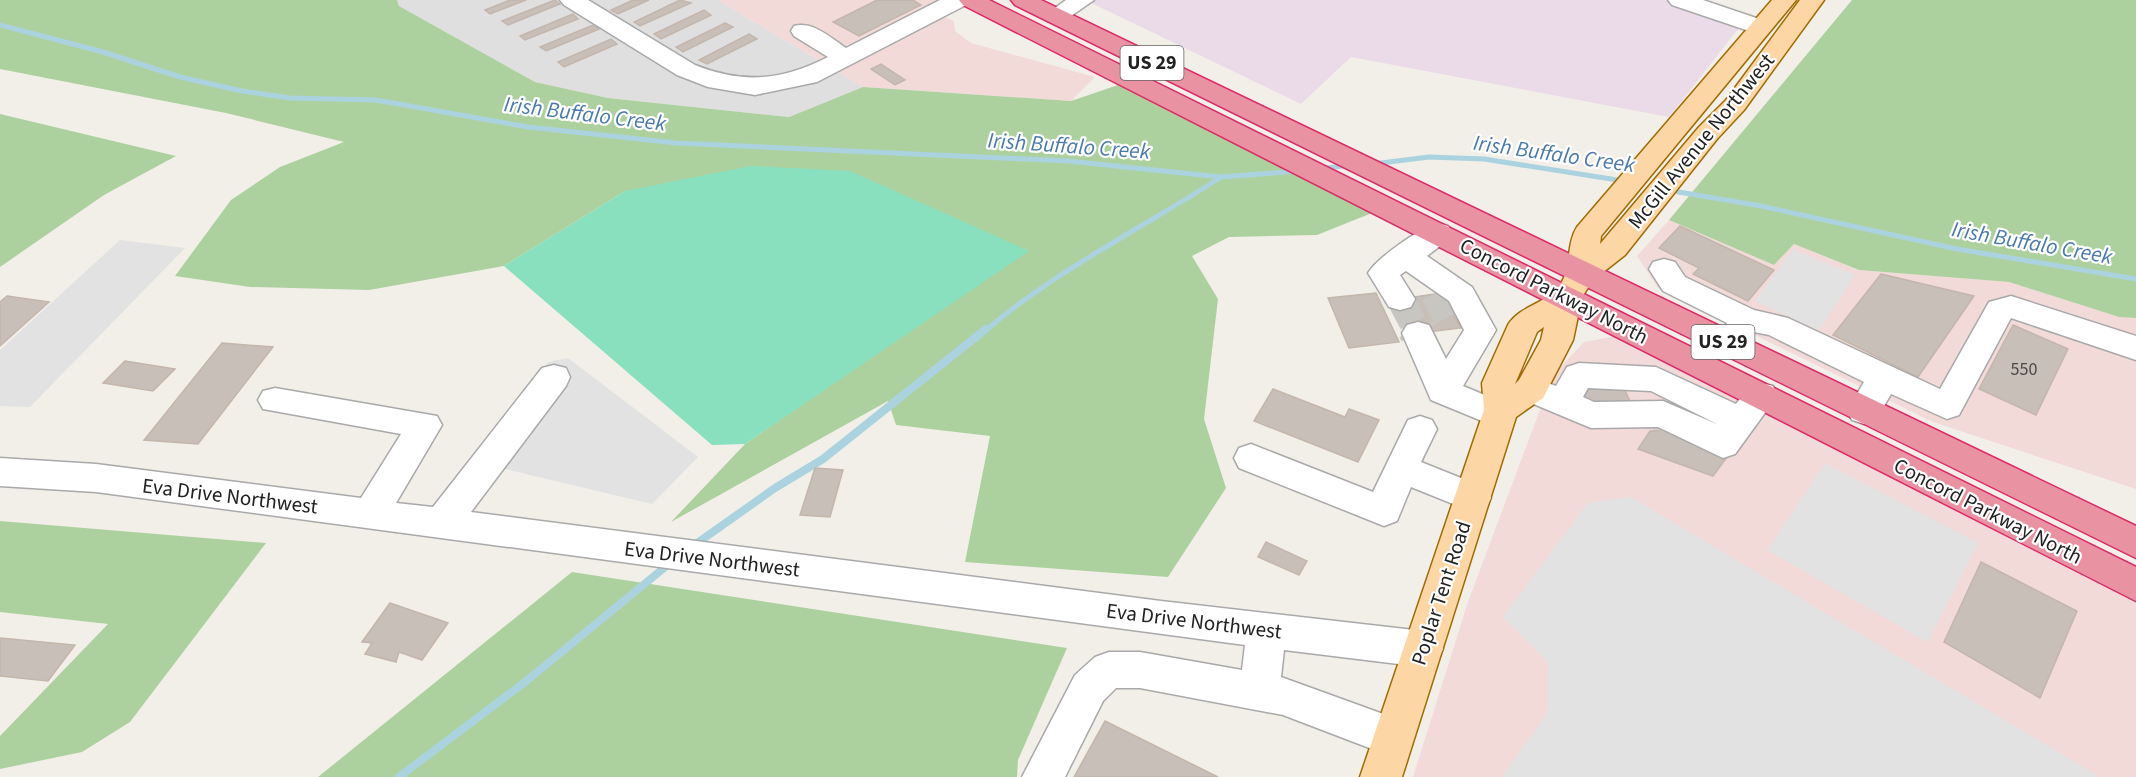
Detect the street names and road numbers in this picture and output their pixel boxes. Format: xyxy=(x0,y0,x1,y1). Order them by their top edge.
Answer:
road number: US 29 xyxy=(1120,46,1184,80)
street label: McGill Avenue Northwest xyxy=(1621,47,1781,235)
street label: Concord Parkway North xyxy=(1455,230,1653,352)
road number: US 29 xyxy=(1692,325,1754,359)
street label: Concord Parkway North xyxy=(1889,450,2087,572)
street label: Eva Drive Northwest xyxy=(141,470,319,522)
street label: Poplar Tent Road xyxy=(1404,517,1478,669)
street label: Eva Drive Northwest xyxy=(623,533,801,585)
street label: Eva Drive Northwest xyxy=(1105,595,1283,647)

